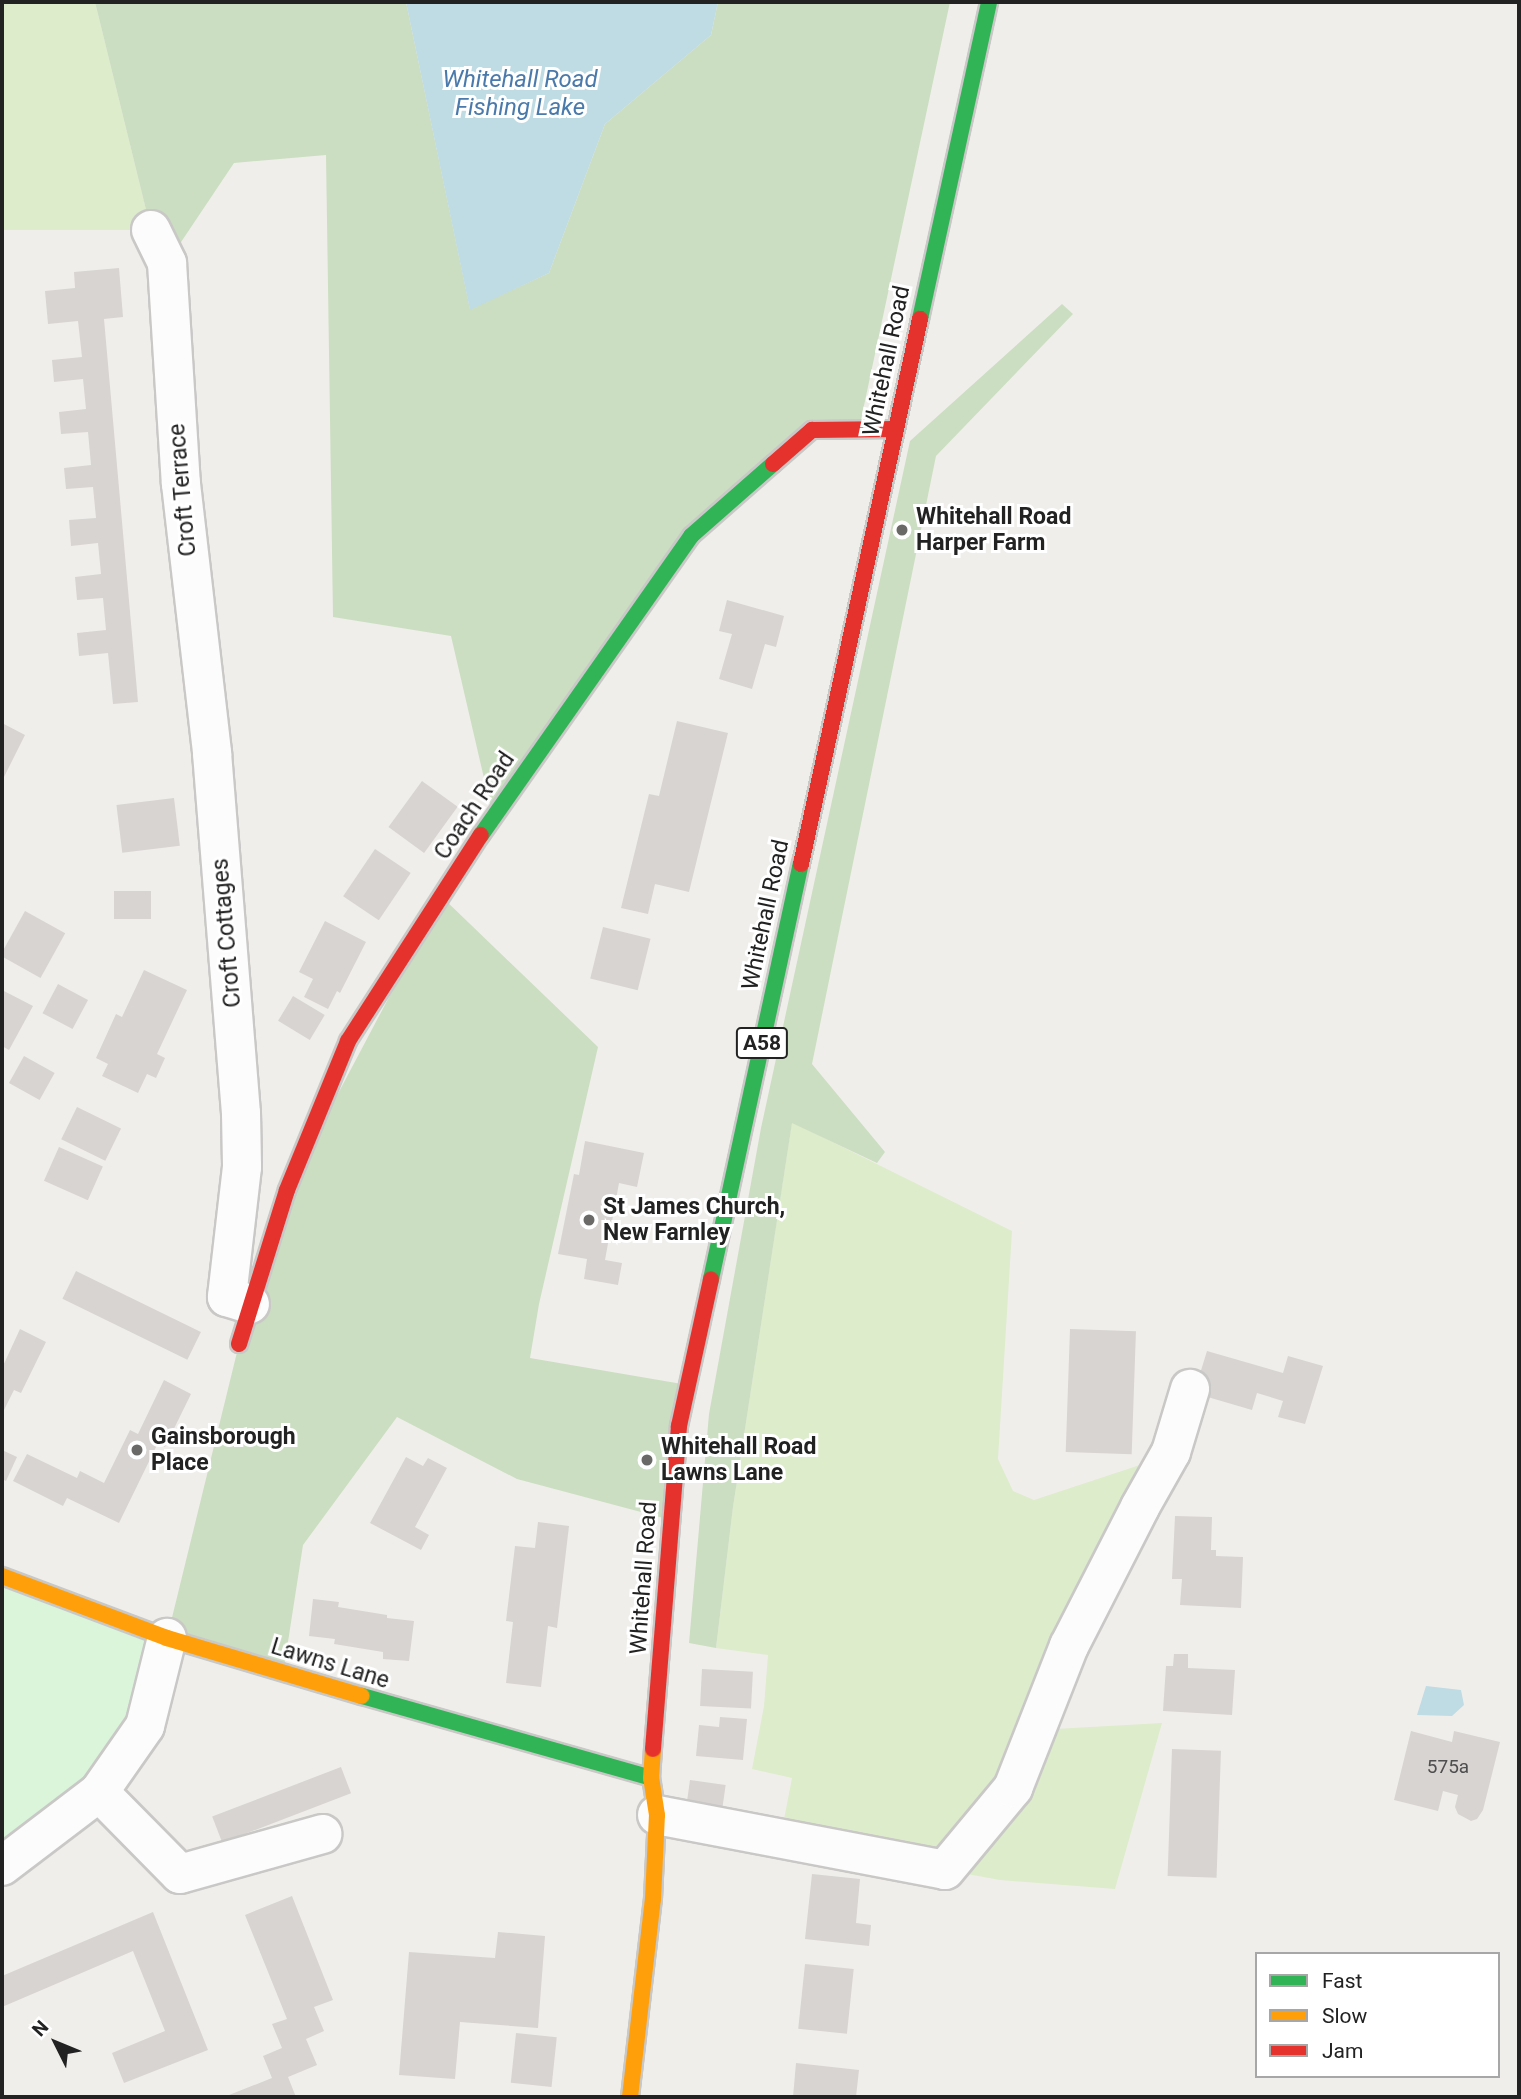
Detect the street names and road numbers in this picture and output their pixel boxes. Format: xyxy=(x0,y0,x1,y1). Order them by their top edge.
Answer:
street label: Whitehall Road xyxy=(858,283,916,439)
street label: Croft Terrace xyxy=(163,422,203,558)
street label: Coach Road xyxy=(429,747,521,865)
street label: Whitehall Road xyxy=(737,837,795,993)
street label: Croft Cottages xyxy=(207,857,247,1009)
road number: A58 xyxy=(736,1026,788,1060)
street label: Whitehall Road xyxy=(625,1501,663,1655)
street label: Lawns Lane xyxy=(268,1633,392,1695)

